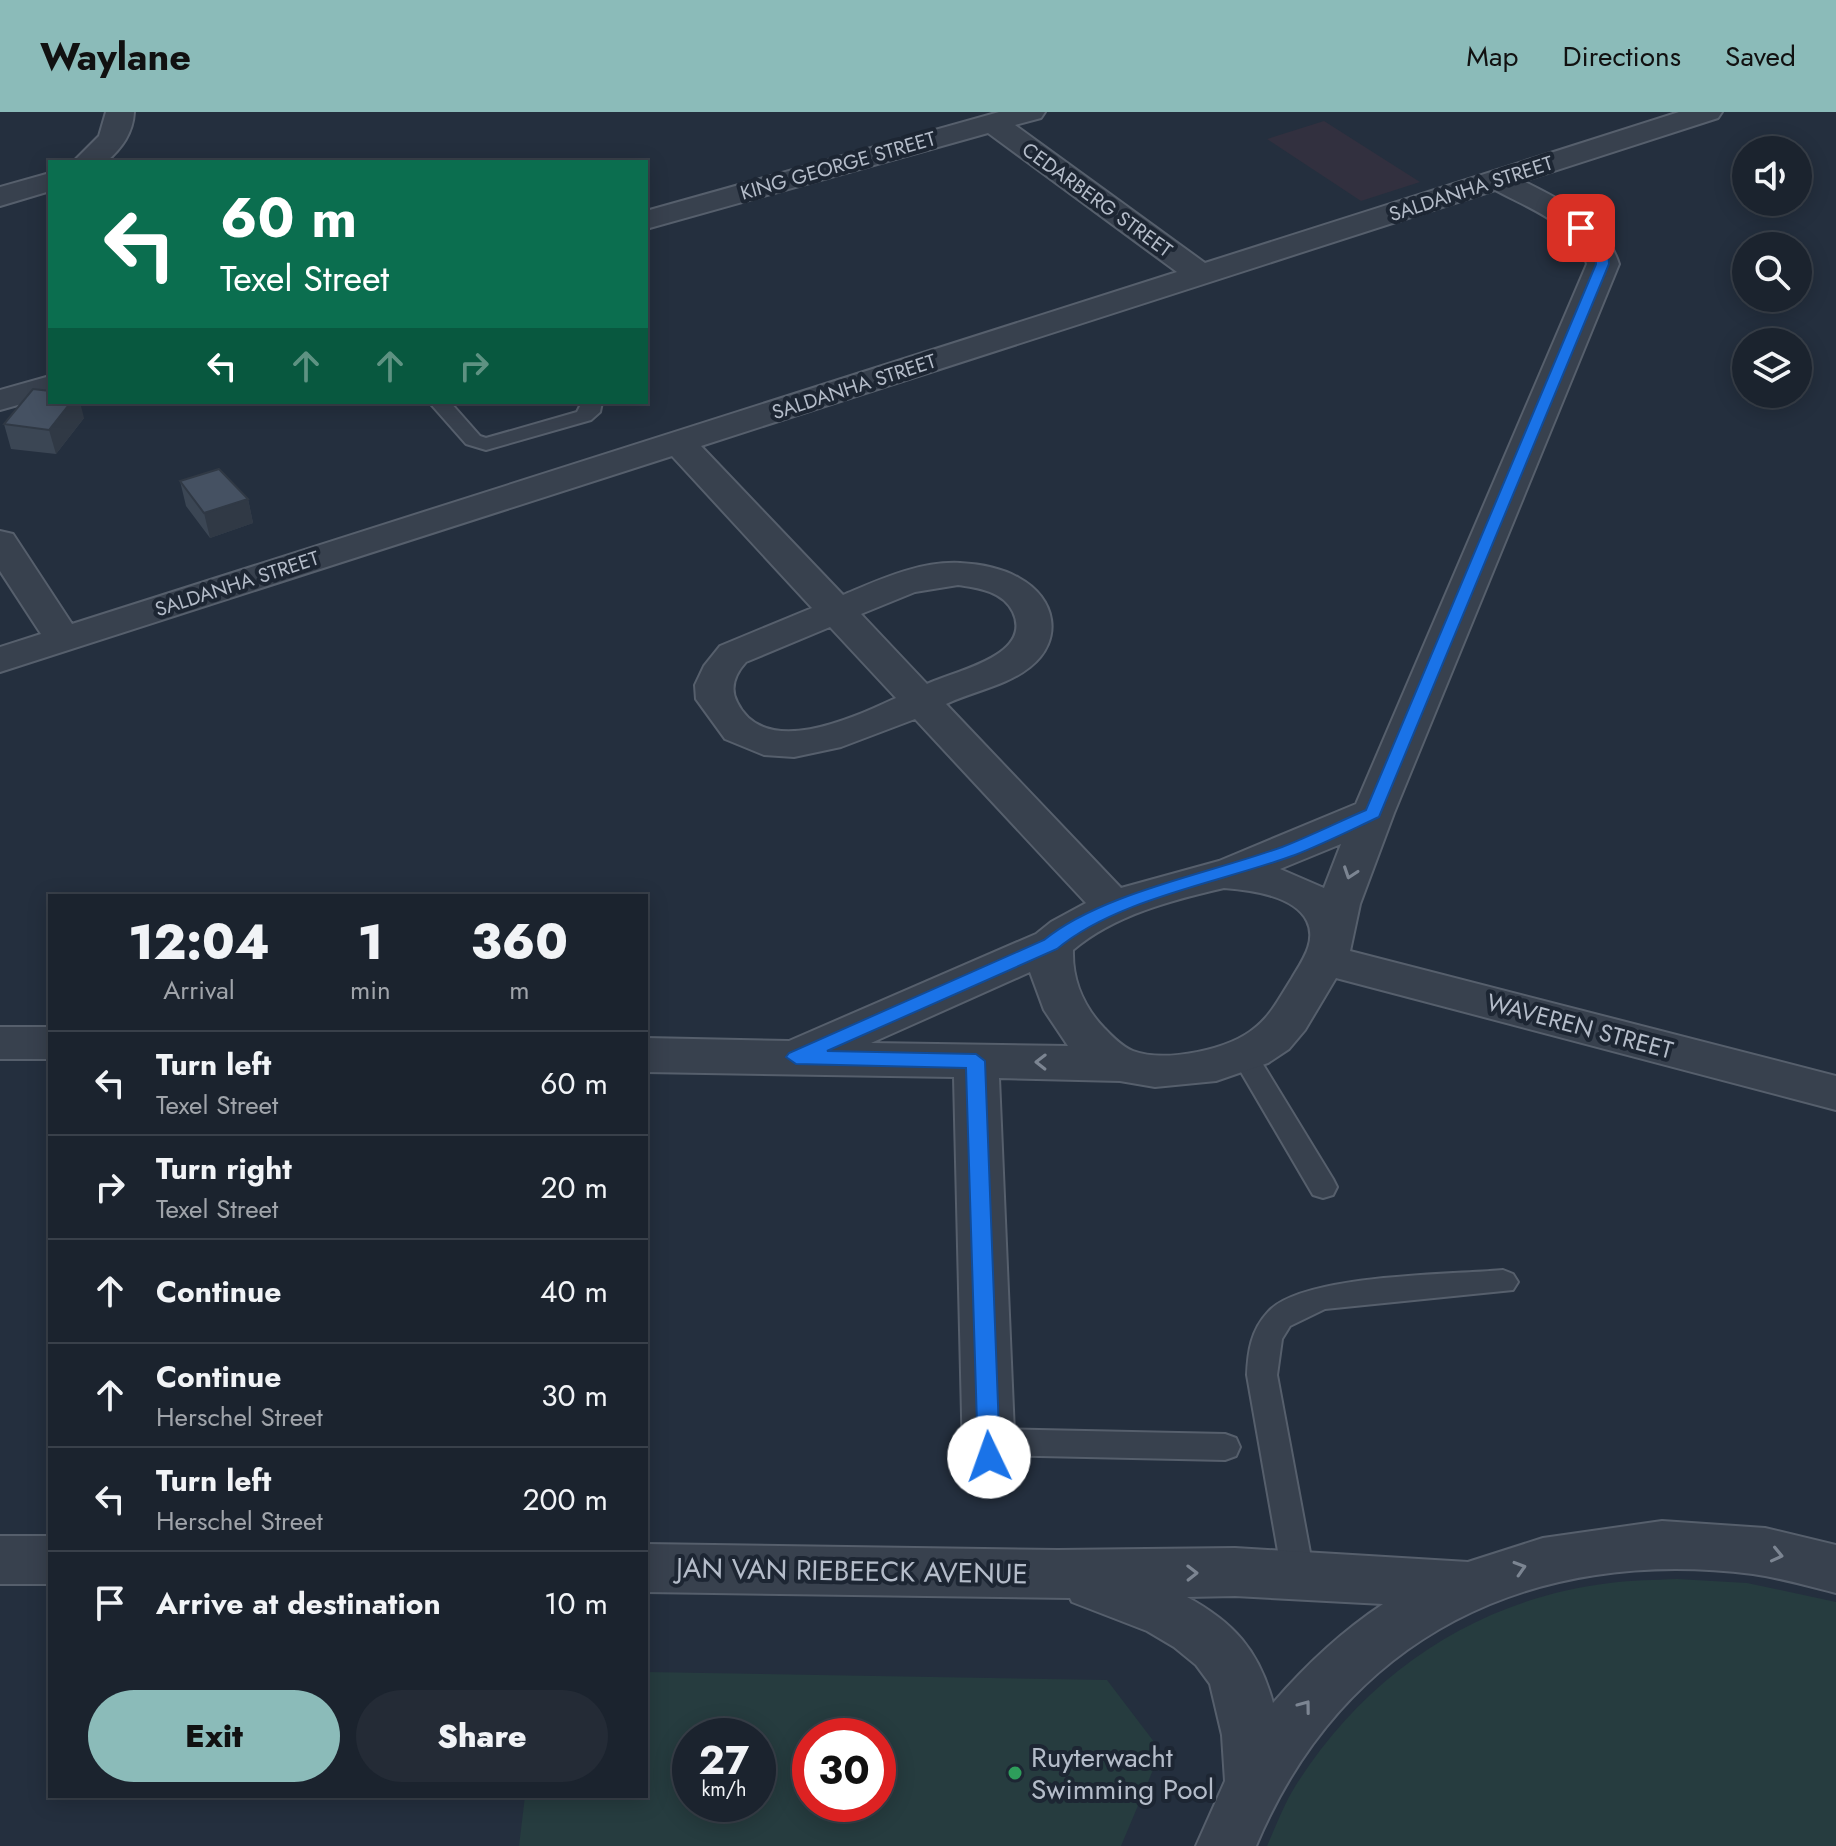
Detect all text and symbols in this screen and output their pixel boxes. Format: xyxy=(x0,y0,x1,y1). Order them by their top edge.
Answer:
text: Waylane xyxy=(40,29,191,84)
text: Map xyxy=(1466,36,1518,77)
text: Directions xyxy=(1562,36,1681,77)
text: Saved xyxy=(1725,36,1796,77)
street label: KING GEORGE STREET xyxy=(737,124,940,208)
street label: CEDARBERG STREET xyxy=(1016,135,1179,265)
map controls xyxy=(1732,136,1812,408)
button: sound xyxy=(1732,136,1812,216)
street label: SALDANHA STREET xyxy=(1385,149,1558,229)
text: 60 m xyxy=(220,177,357,258)
icon: left xyxy=(88,192,192,296)
pin xyxy=(1547,194,1615,262)
icon: arrive xyxy=(1559,206,1603,250)
button: search xyxy=(1732,232,1812,312)
text: Texel Street xyxy=(220,252,389,304)
button: layers xyxy=(1732,328,1812,408)
icon: left xyxy=(200,344,244,388)
icon: ahead xyxy=(284,344,328,388)
icon: ahead xyxy=(368,344,412,388)
icon: right xyxy=(452,344,496,388)
street label: SALDANHA STREET xyxy=(768,347,941,427)
street label: SALDANHA STREET xyxy=(151,544,324,624)
one-way arrow xyxy=(1343,866,1359,880)
text: 12:04 xyxy=(128,908,270,977)
text: 1 xyxy=(358,908,383,977)
text: 360 xyxy=(471,908,568,977)
text: Arrival xyxy=(163,971,235,1009)
text: min xyxy=(350,971,391,1009)
text: m xyxy=(509,971,529,1009)
street label: WAVEREN STREET xyxy=(1483,984,1677,1068)
text: Turn left xyxy=(156,1043,271,1086)
one-way arrow xyxy=(1034,1054,1047,1071)
icon: left xyxy=(88,1061,132,1105)
text: 60 m xyxy=(540,1062,608,1105)
text: Texel Street xyxy=(156,1086,278,1124)
text: Turn right xyxy=(156,1147,292,1190)
icon: right xyxy=(88,1165,132,1209)
text: 20 m xyxy=(541,1166,608,1209)
text: Texel Street xyxy=(156,1190,278,1228)
icon: ahead xyxy=(88,1269,132,1313)
text: Continue xyxy=(156,1270,282,1313)
text: 40 m xyxy=(540,1270,608,1313)
text: Continue xyxy=(156,1355,282,1398)
icon: ahead xyxy=(88,1373,132,1417)
text: 30 m xyxy=(541,1374,608,1417)
text: Herschel Street xyxy=(156,1398,323,1436)
position arrow xyxy=(947,1415,1031,1499)
text: Turn left xyxy=(156,1459,271,1502)
icon: left xyxy=(88,1477,132,1521)
text: 200 m xyxy=(523,1478,608,1521)
text: Herschel Street xyxy=(156,1502,323,1540)
one-way arrow xyxy=(1770,1546,1784,1563)
street label: JAN VAN RIEBEECK AVENUE xyxy=(672,1547,1028,1595)
one-way arrow xyxy=(1513,1561,1527,1577)
one-way arrow xyxy=(1186,1564,1199,1581)
icon: arrive xyxy=(88,1581,132,1625)
text: Arrive at destination xyxy=(156,1582,441,1625)
text: 10 m xyxy=(544,1582,608,1625)
button: Exit xyxy=(88,1690,340,1782)
button: Share xyxy=(356,1690,608,1782)
one-way arrow xyxy=(1296,1700,1310,1715)
speed limit sign: 30 xyxy=(792,1718,896,1822)
text: 27 xyxy=(699,1731,749,1789)
place label: Ruyterwacht Swimming Pool xyxy=(1031,1737,1214,1810)
marker: Ruyterwacht Swimming Pool xyxy=(1006,1764,1024,1782)
text: km/h xyxy=(701,1775,747,1804)

